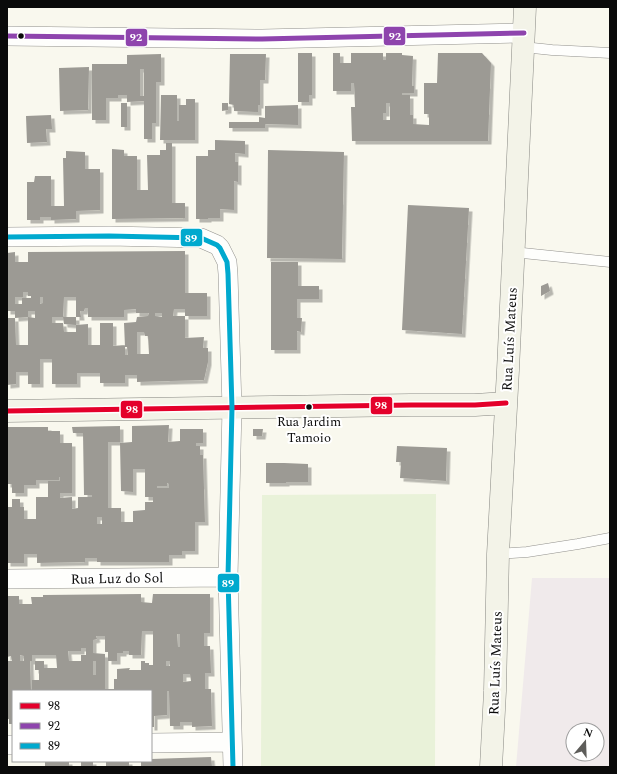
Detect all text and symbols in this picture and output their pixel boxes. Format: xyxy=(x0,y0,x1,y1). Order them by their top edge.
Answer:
line badge: 92 xyxy=(383,26,406,46)
line badge: 92 xyxy=(125,28,148,47)
text: 92 xyxy=(389,28,401,45)
text: 92 xyxy=(130,29,142,46)
unlabelled marker xyxy=(16,31,26,41)
line badge: 89 xyxy=(180,228,203,247)
text: 89 xyxy=(185,230,197,247)
street label: Rua Luís Mateus xyxy=(496,287,523,392)
line badge: 98 xyxy=(370,396,393,415)
text: 98 xyxy=(375,397,387,414)
line badge: 98 xyxy=(120,400,143,419)
text: 98 xyxy=(126,401,138,418)
marker: Rua Jardim Tamoio xyxy=(304,402,314,412)
place label: Rua Jardim Tamoio xyxy=(277,412,341,448)
street label: Rua Luz do Sol xyxy=(70,567,164,590)
line badge: 89 xyxy=(217,573,240,593)
text: 89 xyxy=(222,575,234,592)
street label: Rua Luís Mateus xyxy=(483,611,508,715)
legend xyxy=(12,690,152,762)
text: 98 xyxy=(48,697,60,716)
text: 92 xyxy=(48,717,60,736)
north arrow xyxy=(565,722,605,762)
text: N xyxy=(581,724,595,743)
text: 89 xyxy=(48,737,60,756)

